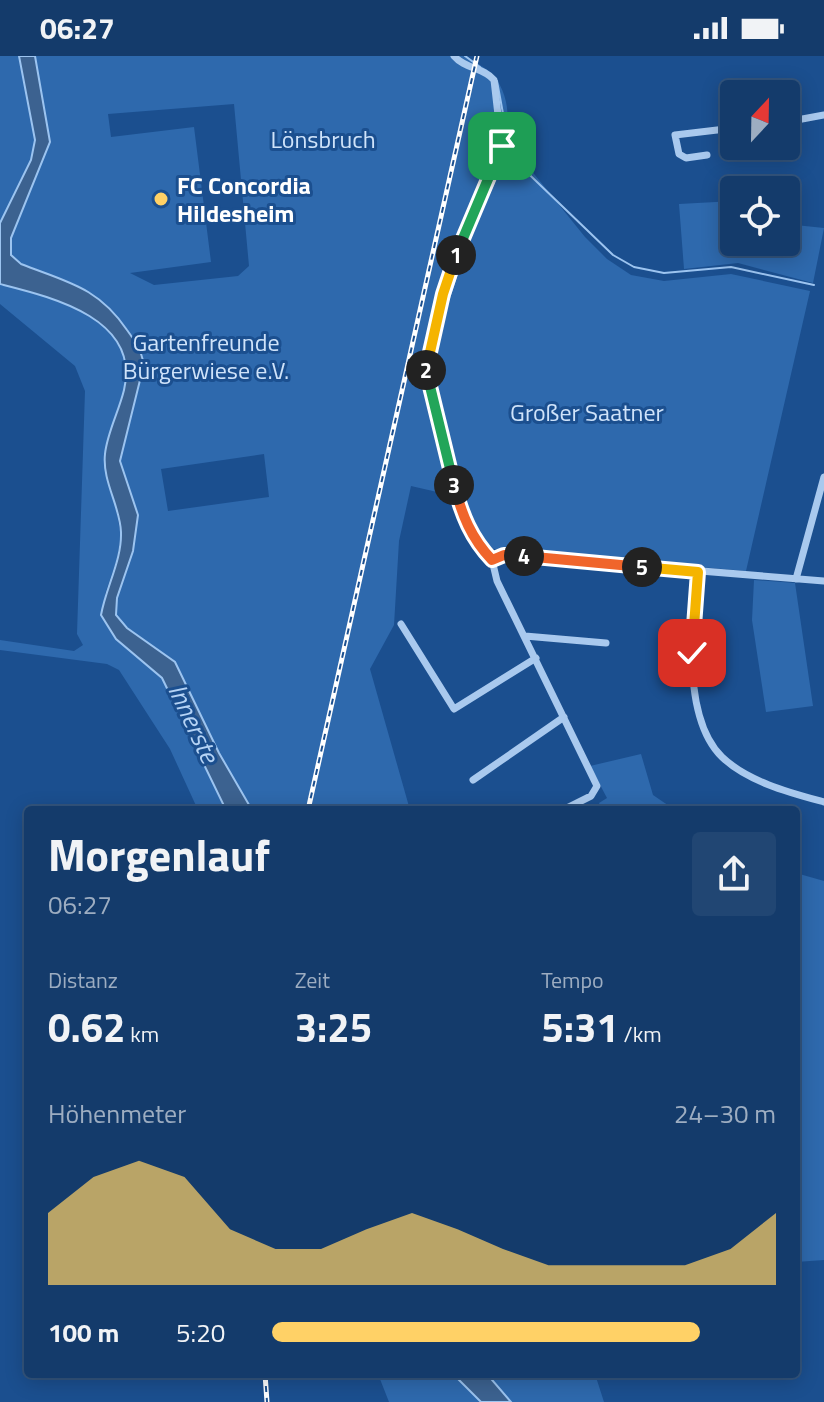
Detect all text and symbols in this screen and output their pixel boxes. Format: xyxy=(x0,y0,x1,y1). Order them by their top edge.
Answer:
text: 06:27 xyxy=(40,5,115,51)
north arrow xyxy=(720,80,800,160)
map controls xyxy=(720,80,800,256)
pin xyxy=(468,112,536,180)
park label: Lönsbruch xyxy=(270,121,376,157)
icon: arrive xyxy=(480,124,524,168)
place label: FC Concordia Hildesheim xyxy=(177,167,311,231)
button: locate xyxy=(720,176,800,256)
marker: FC Concordia Hildesheim xyxy=(152,190,170,208)
pin: 1 xyxy=(436,235,476,275)
text: 1 xyxy=(450,238,462,272)
park label: Gartenfreunde Bürgerwiese e.V. xyxy=(123,324,289,388)
pin: 2 xyxy=(406,350,446,390)
text: 2 xyxy=(420,353,432,387)
park label: Großer Saatner xyxy=(510,394,664,430)
pin: 3 xyxy=(434,465,474,505)
text: 3 xyxy=(448,468,460,502)
pin: 4 xyxy=(504,536,544,576)
text: 4 xyxy=(518,539,530,573)
pin: 5 xyxy=(622,547,662,587)
text: 5 xyxy=(636,550,648,584)
pin xyxy=(658,619,726,687)
icon: check xyxy=(670,631,714,675)
water label: Innerste xyxy=(159,677,230,771)
text: Morgenlauf xyxy=(48,821,270,888)
button: share xyxy=(692,832,776,916)
text: 06:27 xyxy=(48,885,112,924)
text: Distanz xyxy=(48,963,118,997)
text: Zeit xyxy=(295,963,330,997)
text: Tempo xyxy=(541,963,604,997)
text: 0.62 xyxy=(48,997,125,1058)
text: 3:25 xyxy=(295,997,372,1058)
text: 5:31 xyxy=(541,997,619,1058)
text: km xyxy=(125,1017,159,1051)
text: /km xyxy=(619,1017,662,1051)
text: Höhenmeter xyxy=(48,1094,186,1133)
text: 24–30 m xyxy=(674,1094,776,1133)
text: 100 m xyxy=(48,1313,119,1352)
text: 5:20 xyxy=(176,1313,225,1352)

